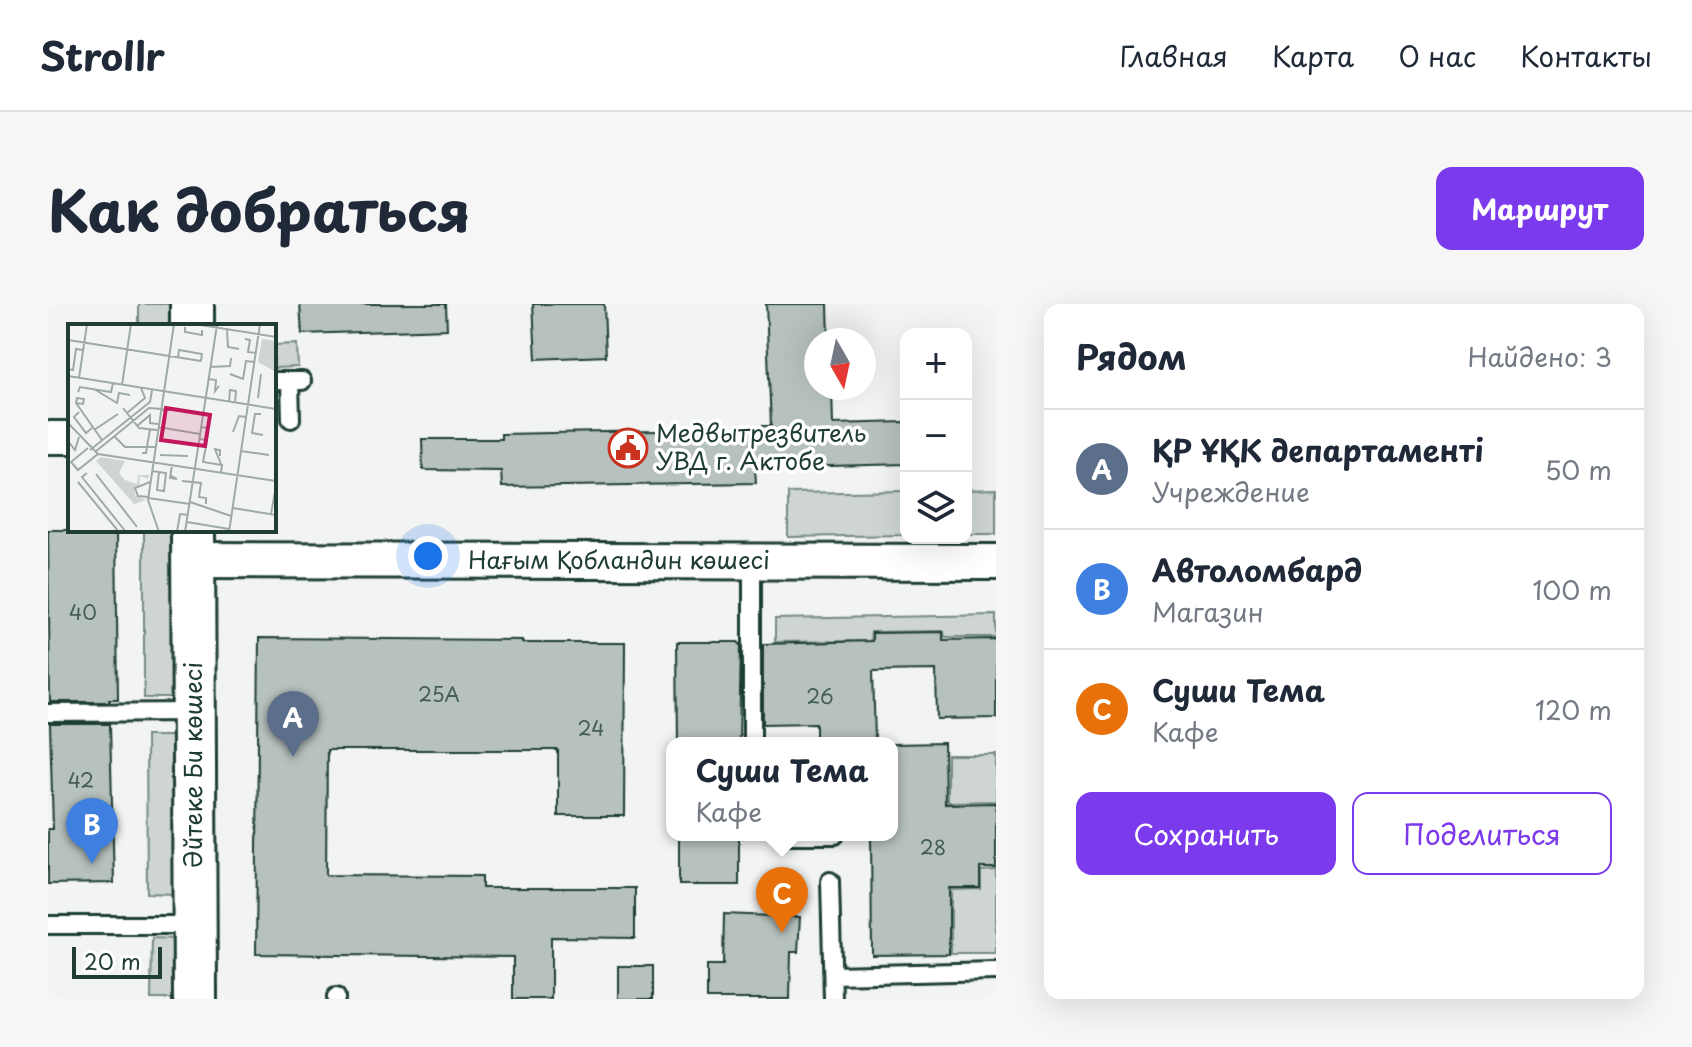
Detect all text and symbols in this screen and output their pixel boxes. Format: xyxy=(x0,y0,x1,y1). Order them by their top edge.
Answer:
text: Strollr xyxy=(40,27,165,84)
text: Главная xyxy=(1120,34,1228,77)
text: Карта xyxy=(1272,34,1354,77)
text: О нас xyxy=(1398,34,1476,77)
text: Контакты xyxy=(1520,34,1652,77)
text: Как добраться xyxy=(48,166,471,251)
button: Маршрут xyxy=(1436,167,1644,250)
inset map xyxy=(68,324,276,532)
north arrow xyxy=(804,328,876,400)
map controls xyxy=(900,328,972,544)
button: + xyxy=(900,328,972,400)
text: Рядом xyxy=(1076,330,1187,382)
text: Найдено: 3 xyxy=(1468,337,1612,376)
button: − xyxy=(900,400,972,472)
place label: Медвытрезвитель УВД г. Актобе xyxy=(656,414,866,478)
public building icon: Медвытрезвитель УВД г. Актобе xyxy=(607,427,649,469)
text: ҚР ҰҚК департаменті xyxy=(1152,427,1484,472)
text: A xyxy=(1092,450,1112,489)
text: 50 m xyxy=(1545,450,1612,489)
button: layers xyxy=(900,472,972,544)
text: Учреждение xyxy=(1152,472,1310,511)
your location xyxy=(408,536,448,576)
street label: Нағым Қобландин көшесі xyxy=(468,541,770,577)
text: Автоломбард xyxy=(1152,547,1362,592)
text: B xyxy=(1093,570,1111,609)
text: 100 m xyxy=(1532,570,1612,609)
text: Магазин xyxy=(1152,592,1263,631)
house number: 40 xyxy=(69,597,97,627)
street label: Әйтеке Би көшесі xyxy=(174,662,210,868)
text: Суши Тема xyxy=(1152,667,1325,712)
house number: 25А xyxy=(418,679,460,709)
house number: 26 xyxy=(806,681,834,711)
text: C xyxy=(1092,690,1112,729)
text: 120 m xyxy=(1535,690,1612,729)
pin: A xyxy=(267,691,319,757)
text: Кафе xyxy=(1152,712,1219,751)
house number: 24 xyxy=(578,713,604,743)
popup xyxy=(666,737,898,841)
text: Суши Тема xyxy=(695,747,869,792)
house number: 42 xyxy=(68,765,94,795)
text: Кафе xyxy=(695,792,762,831)
button: Сохранить xyxy=(1076,792,1336,875)
button: Поделиться xyxy=(1352,792,1612,875)
pin: B xyxy=(66,798,118,864)
house number: 28 xyxy=(920,832,946,862)
pin: C xyxy=(756,867,808,933)
scale bar xyxy=(72,943,162,979)
text: 20 m xyxy=(84,944,141,977)

